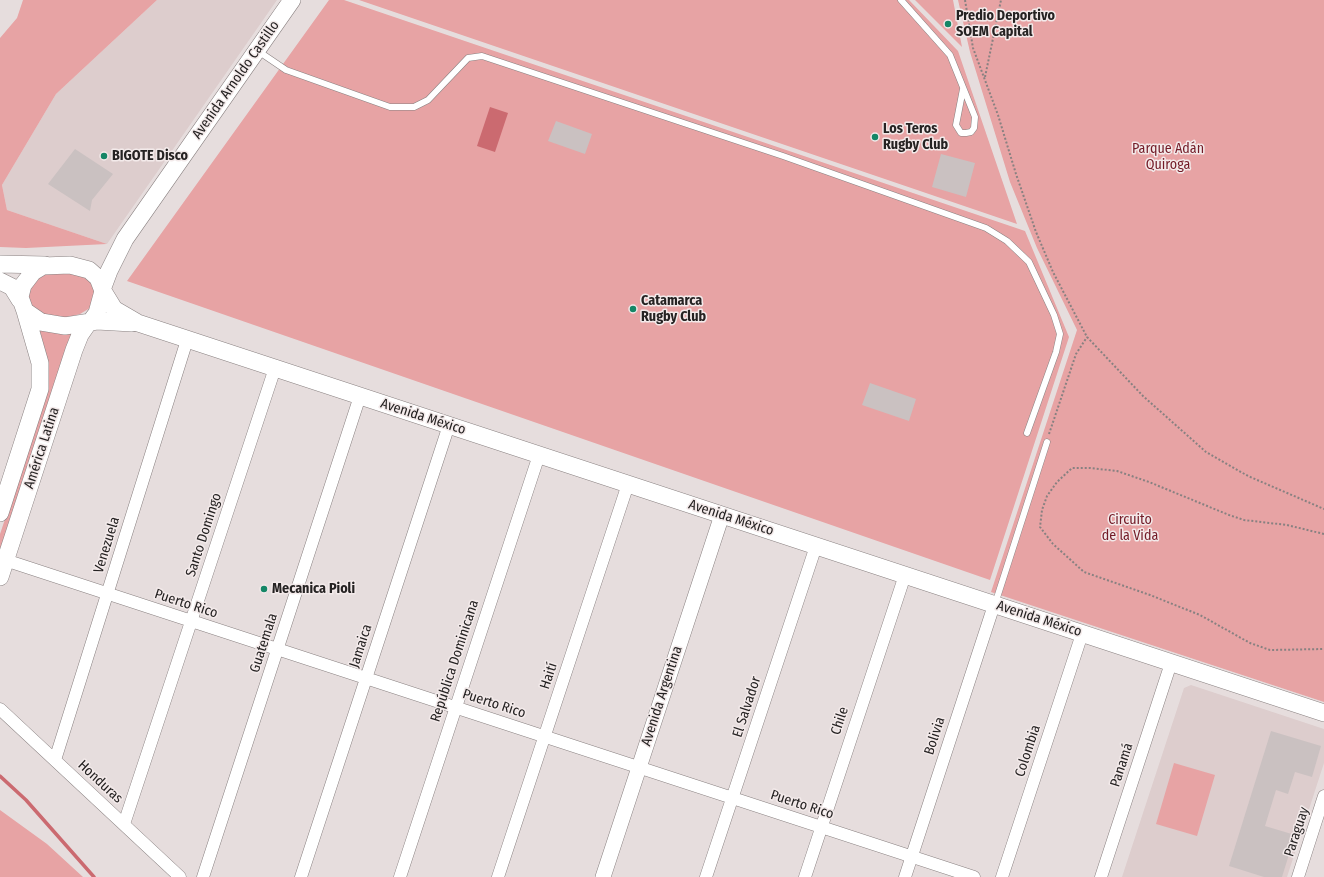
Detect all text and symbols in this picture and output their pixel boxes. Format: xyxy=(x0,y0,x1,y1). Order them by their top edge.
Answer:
place label: Predio Deportivo SOEM Capital xyxy=(956,8,1055,40)
street label: Avenida Arnoldo Castillo xyxy=(189,18,283,142)
marker: Predio Deportivo SOEM Capital xyxy=(943,19,953,29)
place label: Los Teros Rugby Club xyxy=(883,121,948,154)
marker: Los Teros Rugby Club xyxy=(870,132,880,142)
park label: Parque Adán Quiroga xyxy=(1132,141,1204,174)
place label: BIGOTE Disco xyxy=(112,148,188,164)
marker: BIGOTE Disco xyxy=(99,151,109,161)
place label: Catamarca Rugby Club xyxy=(641,293,706,326)
marker: Catamarca Rugby Club xyxy=(628,304,638,314)
street label: Avenida México xyxy=(378,395,468,439)
street label: América Latina xyxy=(21,405,63,491)
street label: Santo Domingo xyxy=(183,491,225,579)
street label: Avenida México xyxy=(686,496,776,540)
park label: Circuito de la Vida xyxy=(1102,512,1158,544)
street label: Venezuela xyxy=(90,515,124,575)
place label: Mecanica Pioli xyxy=(272,581,355,597)
marker: Mecanica Pioli xyxy=(259,584,269,594)
street label: Puerto Rico xyxy=(152,586,220,622)
street label: Avenida México xyxy=(994,597,1084,641)
street label: República Dominicana xyxy=(427,598,483,724)
street label: Guatemala xyxy=(247,611,281,675)
street label: Jamaica xyxy=(346,622,376,670)
street label: Avenida Argentina xyxy=(638,644,686,748)
street label: Haití xyxy=(537,661,561,691)
street label: El Salvador xyxy=(729,674,765,740)
street label: Puerto Rico xyxy=(460,686,528,722)
street label: Chile xyxy=(828,705,852,737)
street label: Bolivia xyxy=(921,715,949,757)
street label: Colombia xyxy=(1012,723,1044,779)
street label: Panamá xyxy=(1107,741,1137,789)
street label: Honduras xyxy=(74,757,126,807)
street label: Puerto Rico xyxy=(768,787,836,823)
street label: Paraguay xyxy=(1281,805,1313,859)

